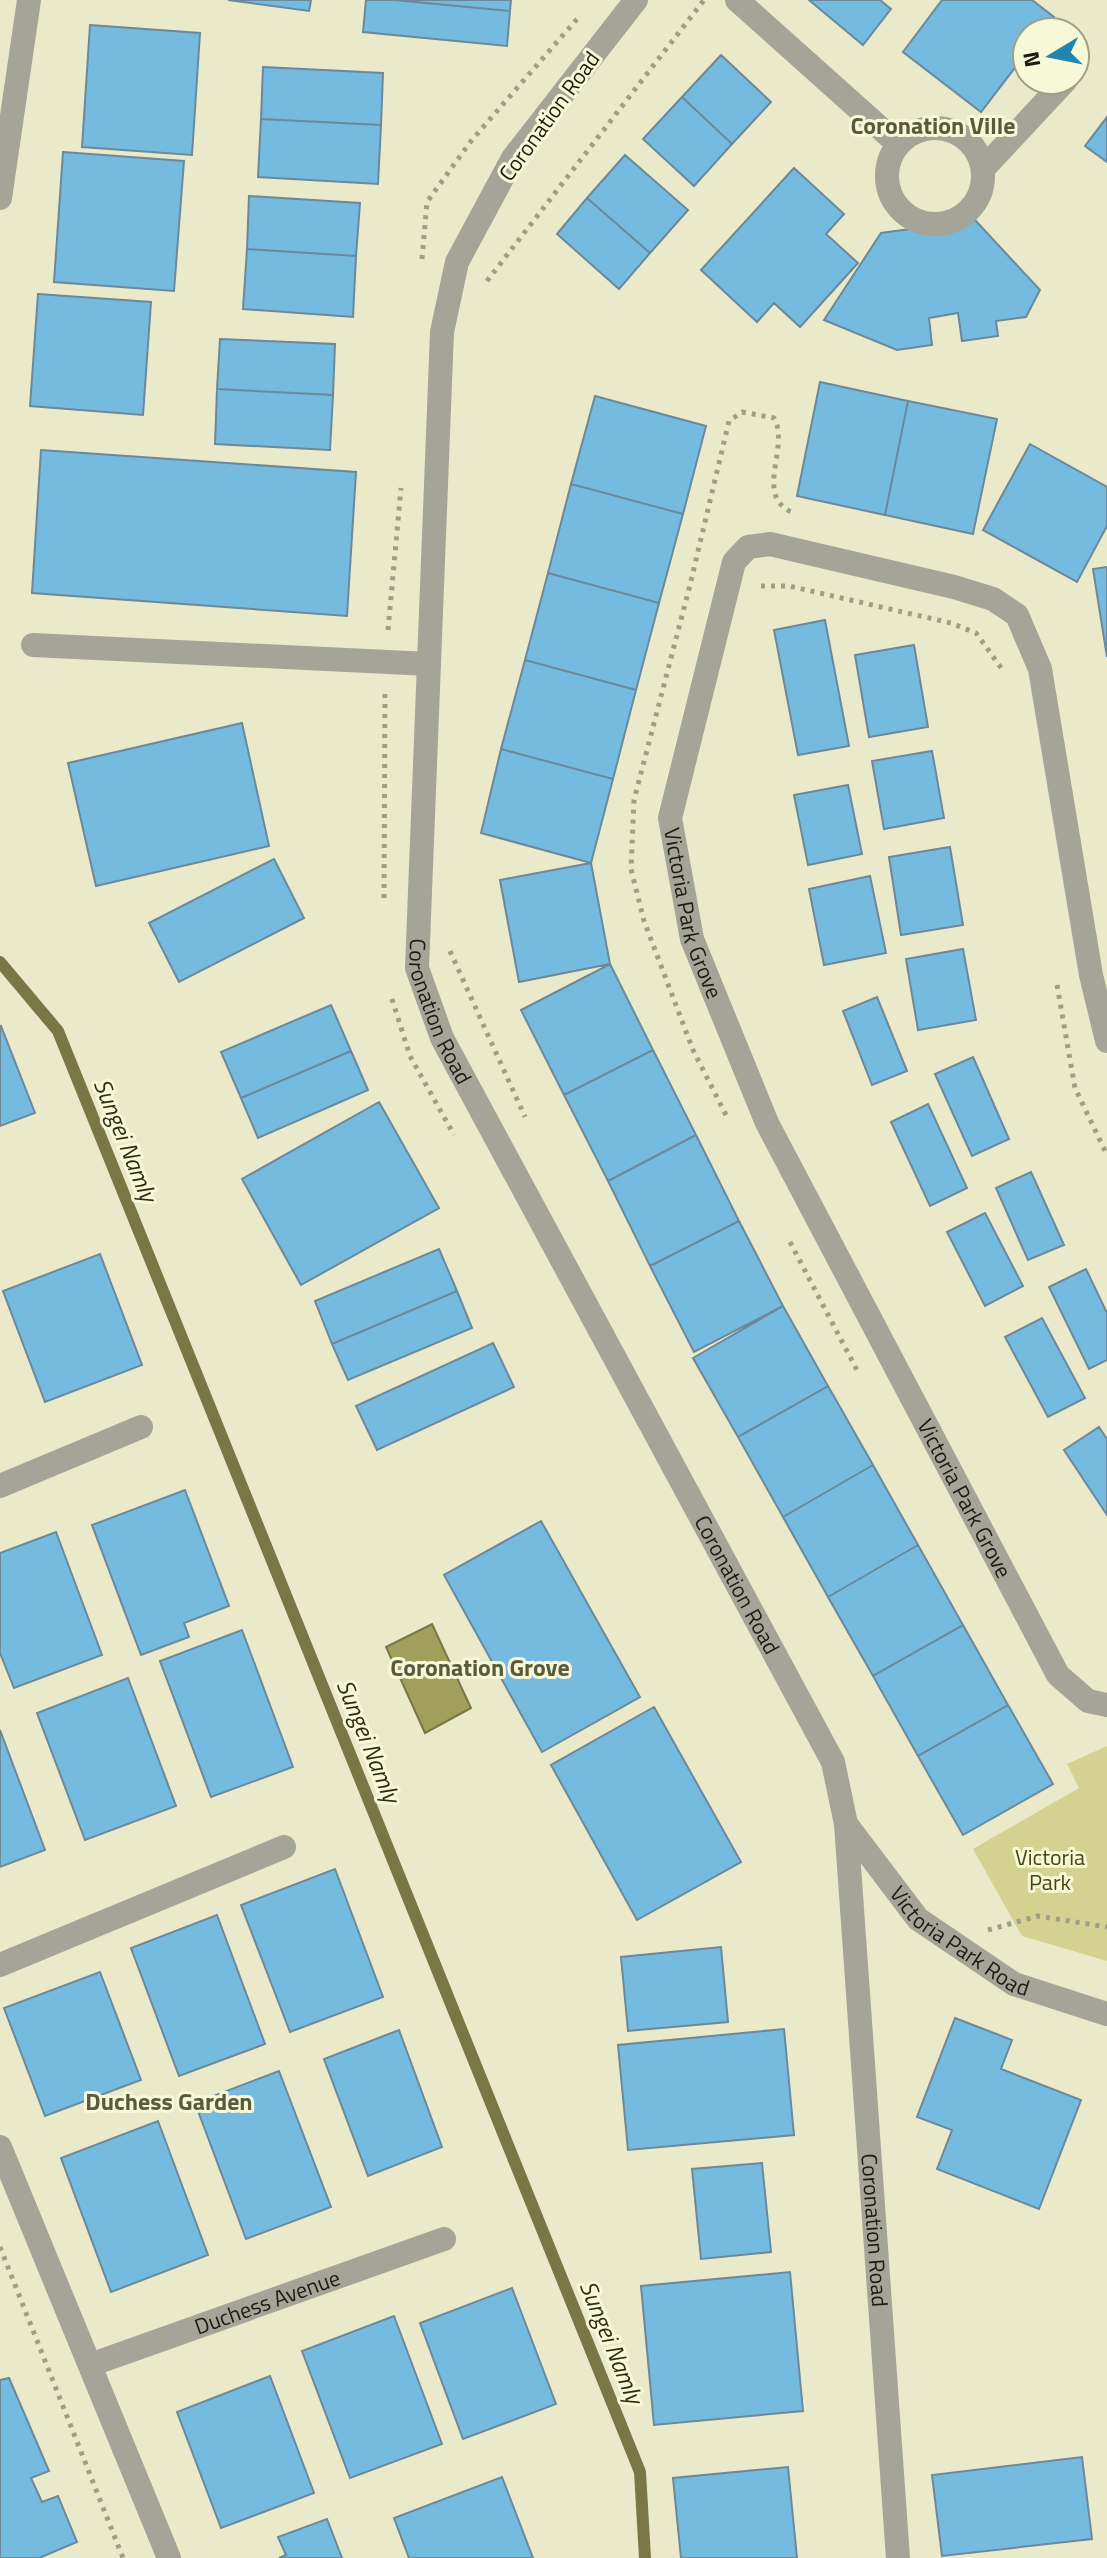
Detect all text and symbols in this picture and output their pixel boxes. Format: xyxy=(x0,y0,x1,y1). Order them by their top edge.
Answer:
north arrow xyxy=(1011,16,1091,96)
street label: Coronation Road xyxy=(490,44,608,188)
text: N xyxy=(1013,49,1049,70)
district label: Coronation Ville xyxy=(851,107,1015,143)
street label: Victoria Park Grove xyxy=(655,825,731,1004)
street label: Coronation Road xyxy=(400,938,481,1090)
water label: Sungei Namly xyxy=(85,1073,168,1210)
street label: Victoria Park Grove xyxy=(909,1413,1021,1584)
street label: Coronation Road xyxy=(686,1509,789,1660)
district label: Coronation Grove xyxy=(390,1649,570,1685)
water label: Sungei Namly xyxy=(328,1674,411,1811)
park label: Victoria Park xyxy=(1015,1840,1085,1899)
street label: Victoria Park Road xyxy=(882,1878,1034,2005)
district label: Duchess Garden xyxy=(85,2083,253,2119)
street label: Coronation Road xyxy=(852,2152,897,2308)
street label: Duchess Avenue xyxy=(190,2260,345,2344)
water label: Sungei Namly xyxy=(571,2275,654,2412)

